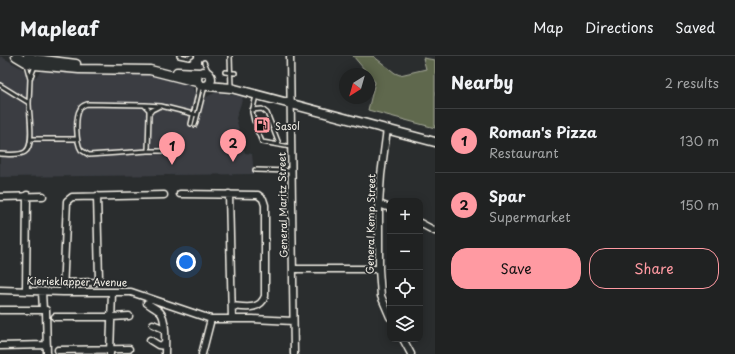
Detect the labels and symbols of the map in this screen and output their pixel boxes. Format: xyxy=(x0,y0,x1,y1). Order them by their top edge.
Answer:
north arrow xyxy=(339,68,375,104)
fuel station icon: Sasol xyxy=(252,115,272,135)
place label: Sasol xyxy=(275,118,300,133)
pin: 2 xyxy=(220,129,246,162)
pin: 1 xyxy=(159,132,185,165)
street label: General Maritz Street xyxy=(274,152,290,258)
street label: General Kemp Street xyxy=(362,174,378,274)
your location xyxy=(176,252,196,272)
street label: Kierieklapper Avenue xyxy=(27,273,128,289)

